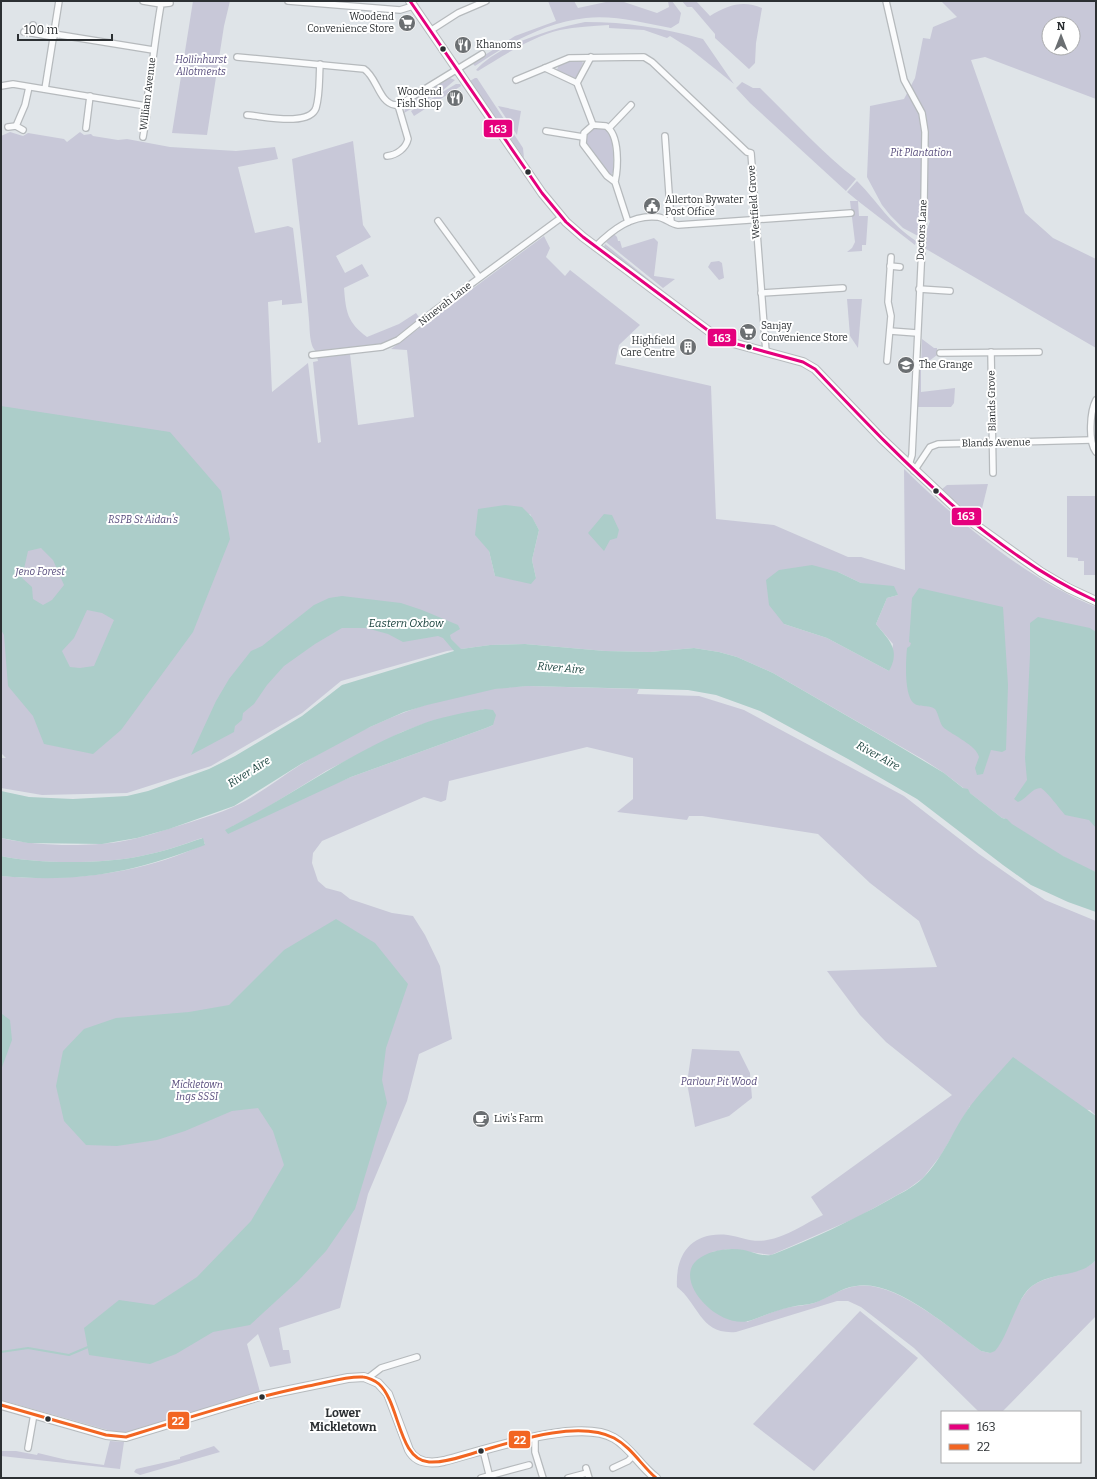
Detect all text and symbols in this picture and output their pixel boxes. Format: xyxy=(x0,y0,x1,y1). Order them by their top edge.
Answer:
place label: Woodend Convenience Store xyxy=(307,11,394,35)
supermarket icon: Woodend Convenience Store xyxy=(397,13,417,33)
scale bar xyxy=(18,16,112,42)
north arrow xyxy=(1041,16,1081,56)
text: N xyxy=(1057,20,1066,33)
text: 100 m xyxy=(24,23,59,37)
restaurant icon: Khanoms xyxy=(453,35,473,55)
place label: Khanoms xyxy=(476,39,521,51)
unlabelled marker xyxy=(438,44,448,54)
park label: Hollinhurst Allotments xyxy=(175,54,227,78)
street label: William Avenue xyxy=(138,57,158,131)
place label: Woodend Fish Shop xyxy=(397,86,442,110)
restaurant icon: Woodend Fish Shop xyxy=(445,88,465,108)
line badge: 163 xyxy=(483,119,513,138)
text: 163 xyxy=(489,123,507,136)
park label: Pit Plantation xyxy=(890,147,952,159)
street label: Westfield Grove xyxy=(745,165,763,239)
unlabelled marker xyxy=(523,167,533,177)
place label: Allerton Bywater Post Office xyxy=(665,194,744,218)
public building icon: Allerton Bywater Post Office xyxy=(642,196,662,216)
street label: Doctors Lane xyxy=(914,199,930,261)
street label: Ninevah Lane xyxy=(416,280,474,328)
place label: Sanjay Convenience Store xyxy=(761,320,848,344)
supermarket icon: Sanjay Convenience Store xyxy=(738,322,758,342)
line badge: 163 xyxy=(707,328,737,347)
text: 163 xyxy=(713,332,731,345)
place label: Highfield Care Centre xyxy=(620,335,675,359)
building icon: Highfield Care Centre xyxy=(678,337,698,357)
unlabelled marker xyxy=(744,342,754,352)
school or university icon: The Grange xyxy=(896,355,916,375)
place label: The Grange xyxy=(919,359,973,371)
street label: Blands Grove xyxy=(985,370,999,432)
street label: Blands Avenue xyxy=(962,436,1030,450)
unlabelled marker xyxy=(931,486,941,496)
line badge: 163 xyxy=(951,507,982,526)
text: 163 xyxy=(957,510,975,523)
park label: RSPB St Aidan's xyxy=(108,514,178,526)
park label: Jeno Forest xyxy=(14,566,65,578)
water label: Eastern Oxbow xyxy=(369,617,444,630)
water label: River Aire xyxy=(537,659,586,677)
water label: River Aire xyxy=(854,739,902,773)
water label: River Aire xyxy=(225,754,273,790)
park label: Parlour Pit Wood xyxy=(681,1076,757,1088)
park label: Mickletown Ings SSSI xyxy=(171,1079,223,1103)
cafe icon: Livi's Farm xyxy=(471,1109,491,1129)
place label: Livi's Farm xyxy=(494,1113,544,1125)
unlabelled marker xyxy=(257,1392,267,1402)
district label: Lower Mickletown xyxy=(310,1406,377,1434)
line badge: 22 xyxy=(167,1411,190,1430)
legend xyxy=(941,1411,1081,1463)
unlabelled marker xyxy=(43,1414,53,1424)
text: 22 xyxy=(172,1415,184,1428)
text: 163 xyxy=(977,1420,996,1434)
line badge: 22 xyxy=(508,1430,531,1449)
text: 22 xyxy=(514,1434,526,1447)
text: 22 xyxy=(977,1440,990,1454)
unlabelled marker xyxy=(476,1446,486,1456)

